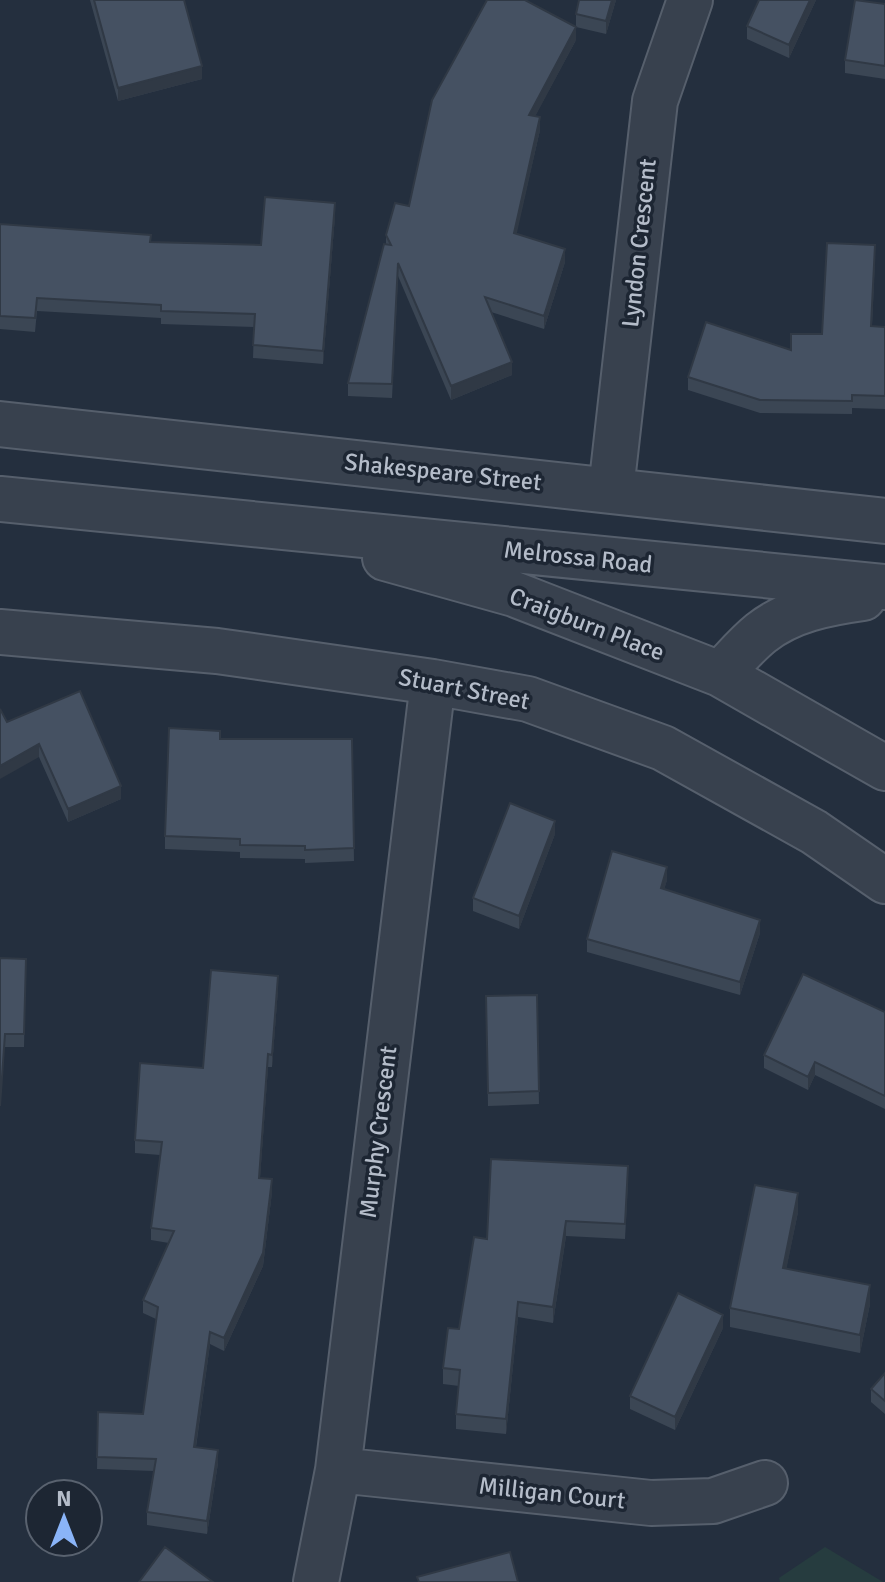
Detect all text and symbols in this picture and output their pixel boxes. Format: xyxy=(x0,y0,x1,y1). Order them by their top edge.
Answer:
street label: Lyndon Crescent xyxy=(615,157,663,329)
street label: Shakespeare Street xyxy=(343,447,543,497)
street label: Melrossa Road xyxy=(502,534,654,580)
street label: Craigburn Place xyxy=(505,581,669,667)
street label: Stuart Street xyxy=(396,662,532,716)
street label: Murphy Crescent xyxy=(353,1044,403,1220)
street label: Milligan Court xyxy=(477,1470,627,1516)
north arrow xyxy=(24,1478,104,1558)
text: N xyxy=(56,1485,72,1512)

